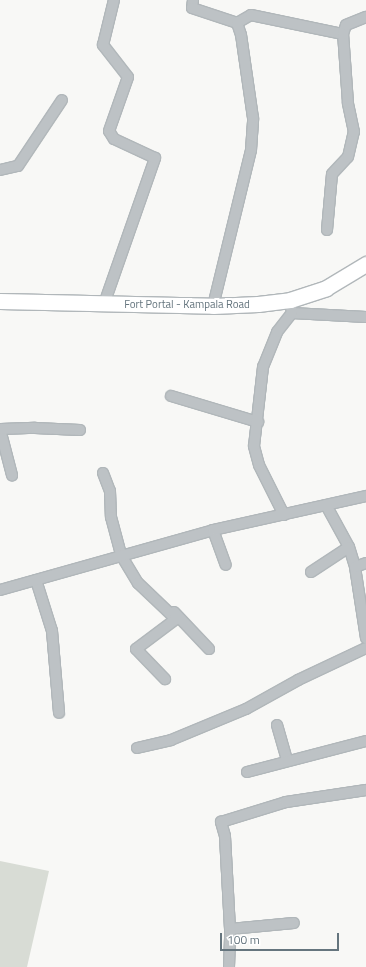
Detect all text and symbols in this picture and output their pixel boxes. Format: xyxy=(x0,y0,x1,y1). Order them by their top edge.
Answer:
street label: Fort Portal - Kampala Road xyxy=(124,297,250,311)
scale bar xyxy=(222,925,341,951)
text: 100 m xyxy=(227,930,260,949)

